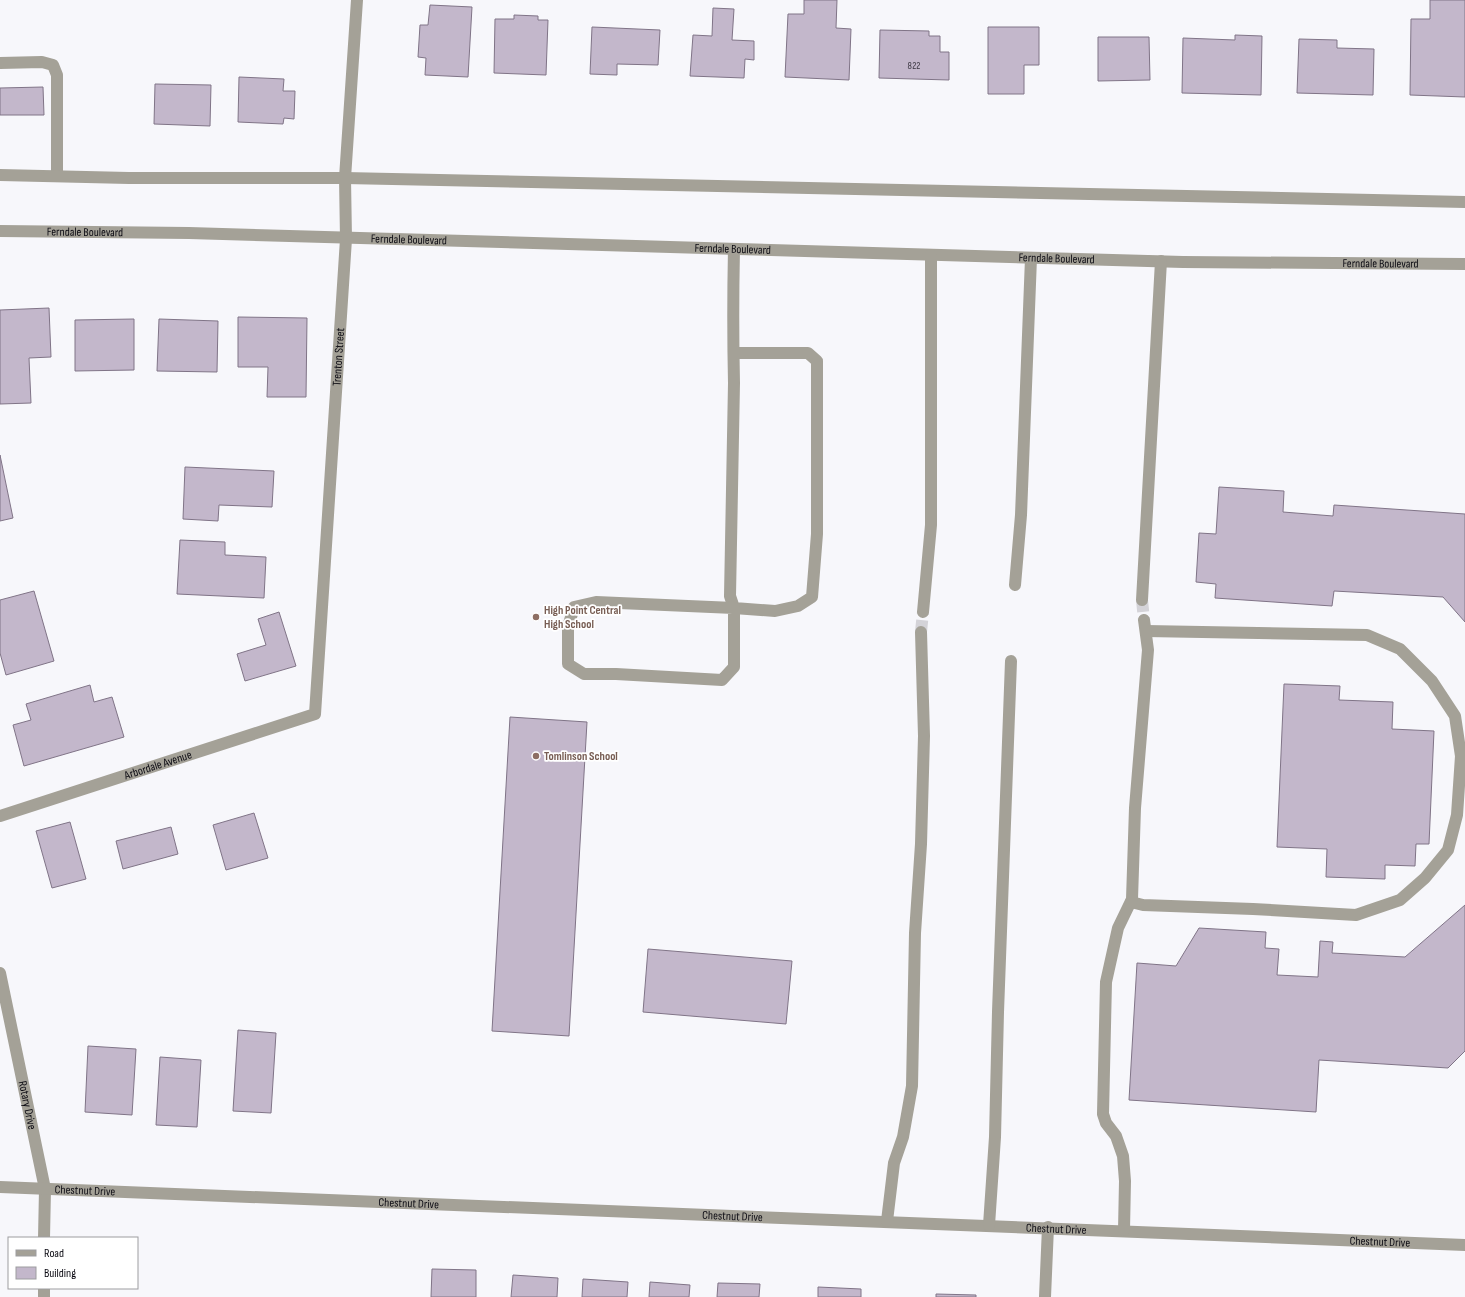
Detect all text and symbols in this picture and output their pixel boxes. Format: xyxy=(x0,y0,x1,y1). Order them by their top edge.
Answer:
house number: 822 xyxy=(908,60,920,72)
street label: Ferndale Boulevard xyxy=(47,224,123,240)
street label: Ferndale Boulevard xyxy=(371,231,447,249)
street label: Ferndale Boulevard xyxy=(694,241,771,258)
street label: Ferndale Boulevard xyxy=(1018,250,1095,267)
street label: Ferndale Boulevard xyxy=(1342,256,1419,272)
street label: Trenton Street xyxy=(329,327,348,386)
place label: High Point Central High School xyxy=(544,603,621,632)
marker: High Point Central High School xyxy=(531,612,541,622)
street label: Arbordale Avenue xyxy=(121,747,194,784)
place label: Tomlinson School xyxy=(544,749,618,764)
marker: Tomlinson School xyxy=(531,751,541,761)
street label: Rotary Drive xyxy=(15,1079,39,1131)
street label: Chestnut Drive xyxy=(54,1182,116,1200)
street label: Chestnut Drive xyxy=(378,1195,439,1212)
street label: Chestnut Drive xyxy=(702,1208,763,1225)
street label: Chestnut Drive xyxy=(1026,1221,1087,1238)
street label: Chestnut Drive xyxy=(1349,1233,1411,1251)
legend xyxy=(8,1237,138,1289)
text: Road xyxy=(44,1246,64,1261)
text: Building xyxy=(44,1266,76,1281)

